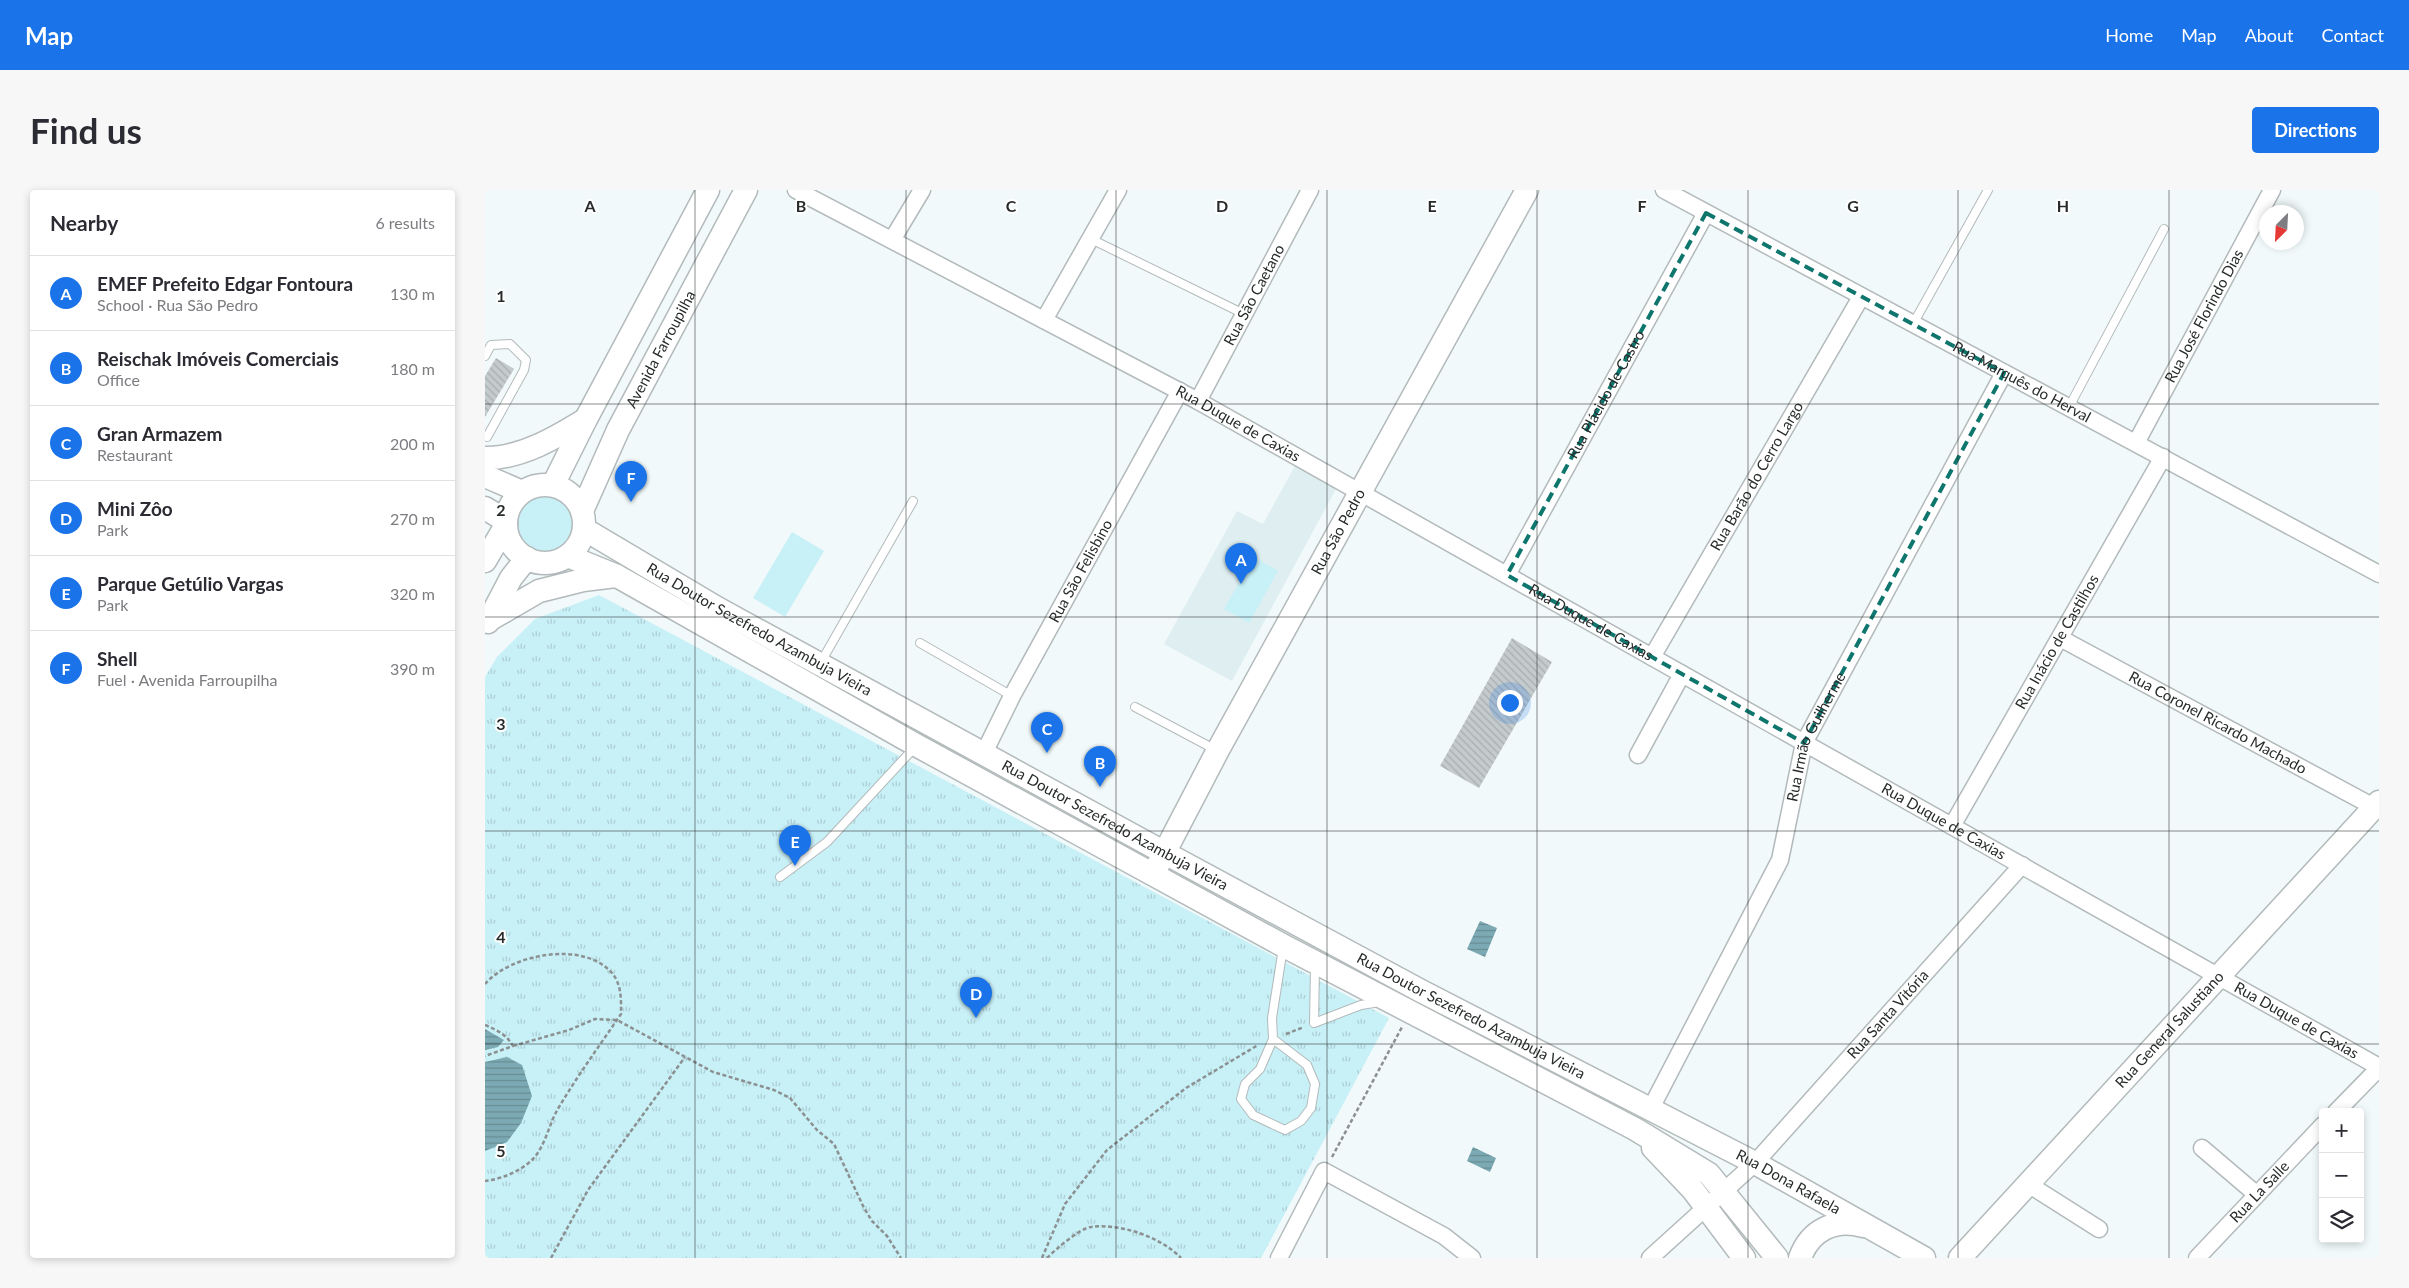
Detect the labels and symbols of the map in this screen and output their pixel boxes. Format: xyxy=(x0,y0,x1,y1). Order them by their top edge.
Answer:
text: A xyxy=(583,196,596,215)
text: B xyxy=(796,196,806,215)
text: C xyxy=(1006,196,1017,215)
text: D xyxy=(1216,196,1228,215)
text: E xyxy=(1427,196,1437,215)
text: F xyxy=(1637,196,1647,215)
text: G xyxy=(1847,196,1859,215)
text: H xyxy=(2057,196,2069,215)
north arrow xyxy=(2259,205,2304,250)
street label: Rua São Caetano xyxy=(1219,241,1288,348)
street label: Rua José Florindo Dias xyxy=(2160,246,2246,385)
text: 1 xyxy=(496,286,506,305)
street label: Avenida Farroupilha xyxy=(621,287,699,411)
street label: Rua Plácido de Castro xyxy=(1563,327,1648,461)
street label: Rua Marquês do Herval xyxy=(1950,337,2094,426)
street label: Rua Duque de Caxias xyxy=(1173,381,1304,465)
street label: Rua Barão do Cerro Largo xyxy=(1706,398,1806,553)
pin: F xyxy=(615,461,647,502)
street label: Rua São Pedro xyxy=(1307,485,1368,578)
text: 2 xyxy=(496,500,506,519)
street label: Rua São Felisbino xyxy=(1044,516,1115,625)
pin: A xyxy=(1225,543,1257,584)
street label: Rua Doutor Sezefredo Azambuja Vieira xyxy=(644,558,875,699)
street label: Rua Inácio de Castilhos xyxy=(2011,571,2102,712)
street label: Rua Duque de Caxias xyxy=(1526,579,1657,664)
street label: Rua Coronel Ricardo Machado xyxy=(2126,667,2310,777)
street label: Rua Irmão Guilherme xyxy=(1782,668,1849,803)
your location xyxy=(1497,690,1523,716)
pin: C xyxy=(1031,712,1063,753)
text: 3 xyxy=(496,714,506,733)
pin: B xyxy=(1084,746,1116,787)
street label: Rua Doutor Sezefredo Azambuja Vieira xyxy=(999,756,1232,893)
street label: Rua Duque de Caxias xyxy=(1879,778,2009,863)
pin: E xyxy=(779,825,811,866)
text: 4 xyxy=(496,927,506,946)
street label: Rua Doutor Sezefredo Azambuja Vieira xyxy=(1354,948,1589,1082)
street label: Rua Santa Vitória xyxy=(1843,966,1932,1062)
street label: Rua General Salustiano xyxy=(2111,967,2227,1091)
pin: D xyxy=(960,977,992,1018)
street label: Rua Duque de Caxias xyxy=(2232,977,2362,1062)
text: 5 xyxy=(496,1141,506,1160)
street label: Rua Dona Rafaela xyxy=(1733,1145,1844,1217)
street label: Rua La Salle xyxy=(2225,1157,2292,1226)

